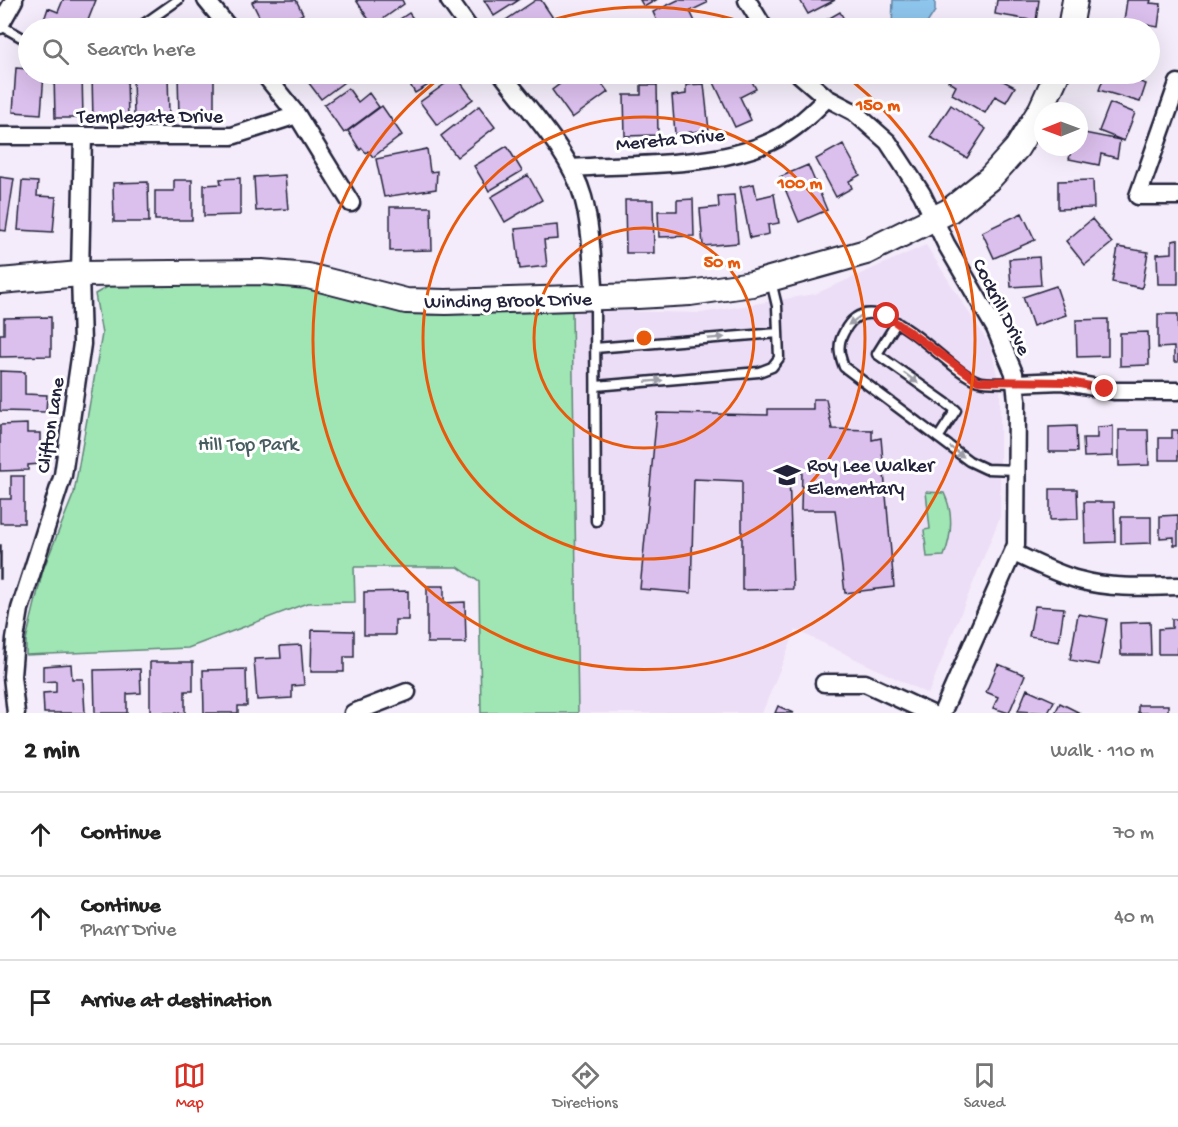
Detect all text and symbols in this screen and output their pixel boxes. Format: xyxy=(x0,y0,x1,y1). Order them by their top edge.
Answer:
search box xyxy=(18,18,1160,84)
icon: search xyxy=(39,35,72,68)
text: Search here xyxy=(87,38,195,64)
text: 150 m xyxy=(855,96,900,117)
north arrow xyxy=(1034,102,1088,156)
street label: Templegate Drive xyxy=(76,107,224,130)
street label: Mereta Drive xyxy=(615,125,726,158)
text: 100 m xyxy=(777,174,823,195)
text: 50 m xyxy=(704,253,741,274)
street label: Cockrill Drive xyxy=(966,255,1034,360)
street label: Winding Brook Drive xyxy=(424,290,593,315)
route start xyxy=(873,302,899,328)
one-way arrow xyxy=(847,314,862,326)
centre of rings xyxy=(634,328,654,348)
one-way arrow xyxy=(706,333,725,343)
one-way arrow xyxy=(903,372,919,384)
street label: Clifton Lane xyxy=(34,375,71,475)
route end xyxy=(1091,375,1117,401)
one-way arrow xyxy=(645,376,664,386)
park label: Hill Top Park xyxy=(198,435,300,458)
one-way arrow xyxy=(949,446,965,458)
place label: Roy Lee Walker Elementary xyxy=(807,456,936,502)
school or university icon: Roy Lee Walker Elementary xyxy=(772,460,802,490)
text: 2 min xyxy=(24,737,79,768)
text: Walk · 110 m xyxy=(1050,741,1154,764)
icon: ahead xyxy=(24,818,57,851)
text: Continue xyxy=(81,821,161,847)
text: 70 m xyxy=(1113,823,1154,846)
text: Continue xyxy=(81,894,161,920)
icon: ahead xyxy=(24,902,57,935)
text: 40 m xyxy=(1114,907,1154,930)
text: Pharr Drive xyxy=(81,920,176,943)
icon: arrive xyxy=(24,986,57,1019)
text: Arrive at destination xyxy=(81,989,271,1015)
tab: Map xyxy=(173,1059,206,1114)
tab: Directions xyxy=(552,1059,618,1114)
tab: Saved xyxy=(964,1059,1005,1114)

